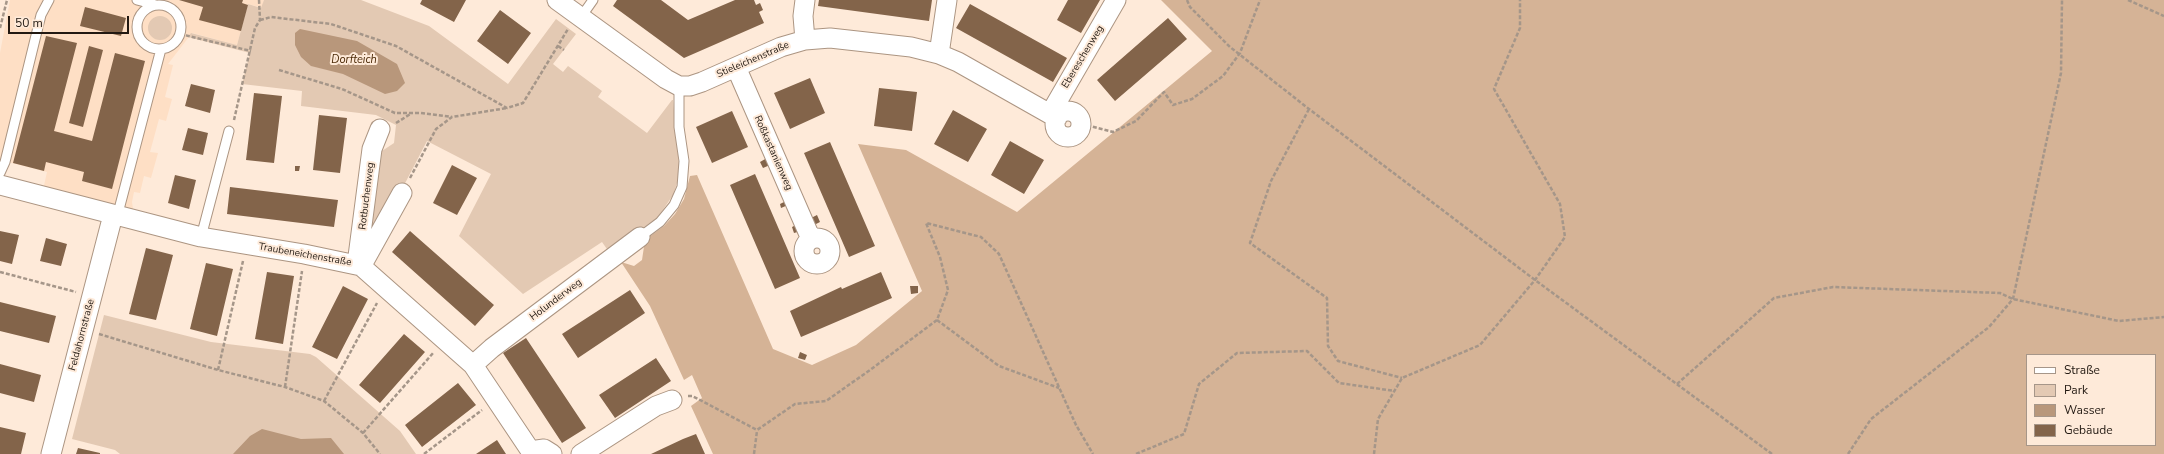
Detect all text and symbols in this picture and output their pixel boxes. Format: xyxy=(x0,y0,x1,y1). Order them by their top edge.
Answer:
scale bar xyxy=(10,8,131,34)
text: 50 m xyxy=(15,15,43,31)
street label: Ebereschenweg xyxy=(1059,23,1107,91)
street label: Stieleichenstraße xyxy=(715,39,791,81)
water label: Dorfteich xyxy=(331,53,377,67)
street label: Roßkastanienweg xyxy=(751,114,795,192)
street label: Rotbuchenweg xyxy=(357,162,377,230)
street label: Traubeneichenstraße xyxy=(258,241,352,269)
street label: Holunderweg xyxy=(528,277,584,323)
street label: Feldahornstraße xyxy=(67,298,97,372)
legend xyxy=(2026,354,2156,446)
text: Straße xyxy=(2064,362,2100,378)
text: Park xyxy=(2064,382,2088,398)
text: Wasser xyxy=(2064,402,2105,418)
text: Gebäude xyxy=(2064,422,2113,438)

